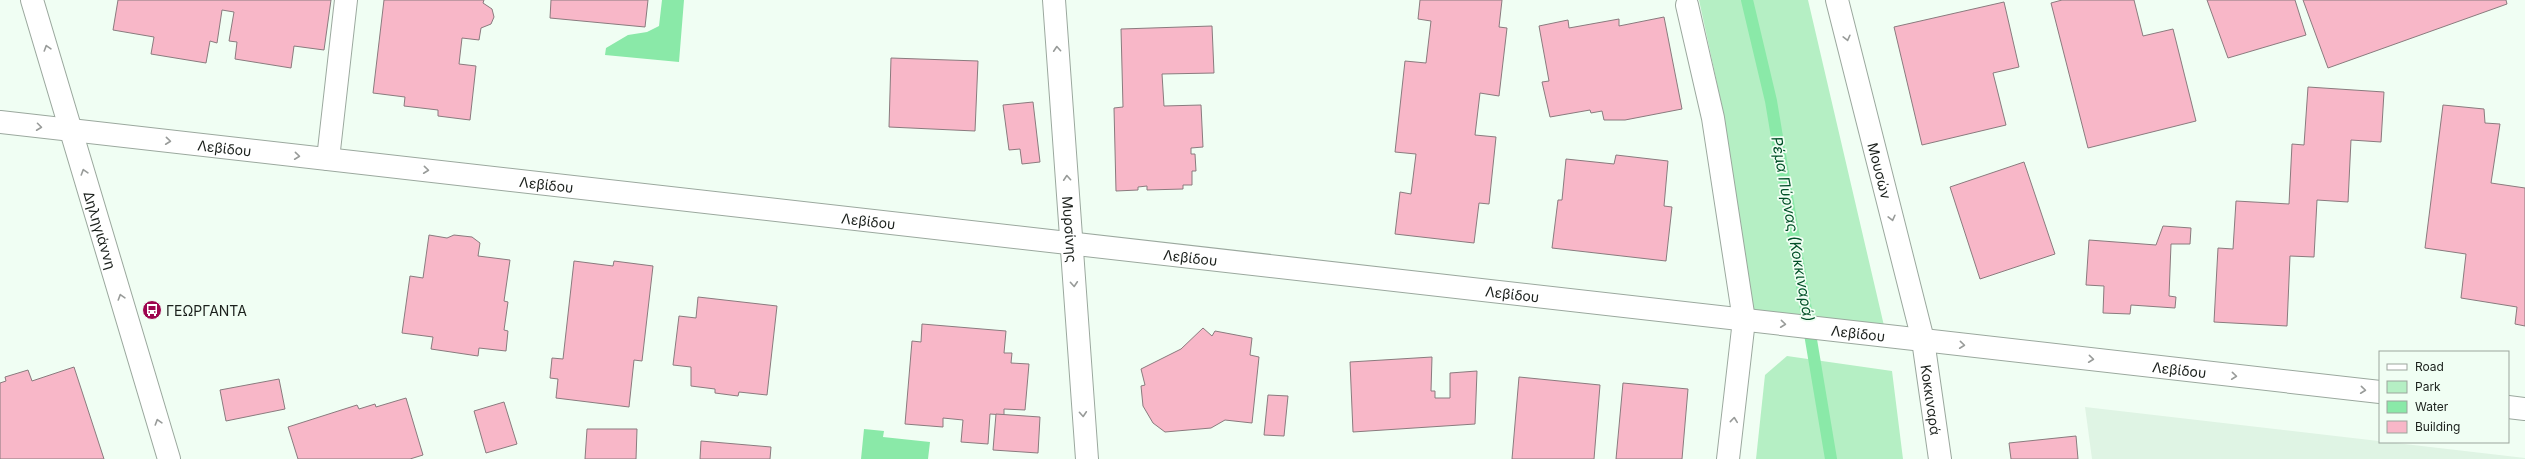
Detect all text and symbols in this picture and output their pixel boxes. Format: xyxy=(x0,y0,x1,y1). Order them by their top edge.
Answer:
one-way arrow xyxy=(1842,35,1850,41)
one-way arrow xyxy=(43,45,52,52)
one-way arrow xyxy=(1053,46,1062,52)
one-way arrow xyxy=(36,122,42,131)
water label: Ρέμα Πύρνας (Κοκκιναρά) xyxy=(1767,135,1819,323)
street label: Λεβίδου xyxy=(197,136,252,159)
one-way arrow xyxy=(165,137,171,146)
street label: Μουσών xyxy=(1865,141,1895,201)
one-way arrow xyxy=(294,151,300,160)
one-way arrow xyxy=(423,166,429,175)
one-way arrow xyxy=(80,169,89,176)
street label: Λεβίδου xyxy=(519,172,574,195)
one-way arrow xyxy=(1062,175,1071,181)
street label: Δηληγιάννη xyxy=(81,189,120,271)
street label: Μυρσίνης xyxy=(1060,196,1081,263)
street label: Λεβίδου xyxy=(841,209,896,232)
one-way arrow xyxy=(1887,215,1895,222)
street label: Λεβίδου xyxy=(1162,245,1218,268)
one-way arrow xyxy=(1070,281,1079,287)
street label: Λεβίδου xyxy=(1484,282,1540,305)
one-way arrow xyxy=(117,294,126,301)
bus stop icon: ΓΕΩΡΓΑΝΤΑ xyxy=(141,299,163,321)
place label: ΓΕΩΡΓΑΝΤΑ xyxy=(166,302,247,319)
one-way arrow xyxy=(1780,320,1786,329)
street label: Λεβίδου xyxy=(1830,321,1886,344)
one-way arrow xyxy=(1959,340,1965,349)
legend xyxy=(2379,351,2509,443)
one-way arrow xyxy=(2088,355,2094,364)
street label: Λεβίδου xyxy=(2151,358,2207,381)
text: Road xyxy=(2415,359,2444,374)
street label: Κοκκιναρά xyxy=(1918,363,1945,436)
one-way arrow xyxy=(2231,371,2237,380)
text: Park xyxy=(2415,379,2441,394)
one-way arrow xyxy=(2360,385,2366,394)
text: Water xyxy=(2415,399,2449,414)
one-way arrow xyxy=(1079,411,1088,417)
one-way arrow xyxy=(1729,417,1738,423)
one-way arrow xyxy=(154,418,163,425)
text: Building xyxy=(2415,419,2460,434)

